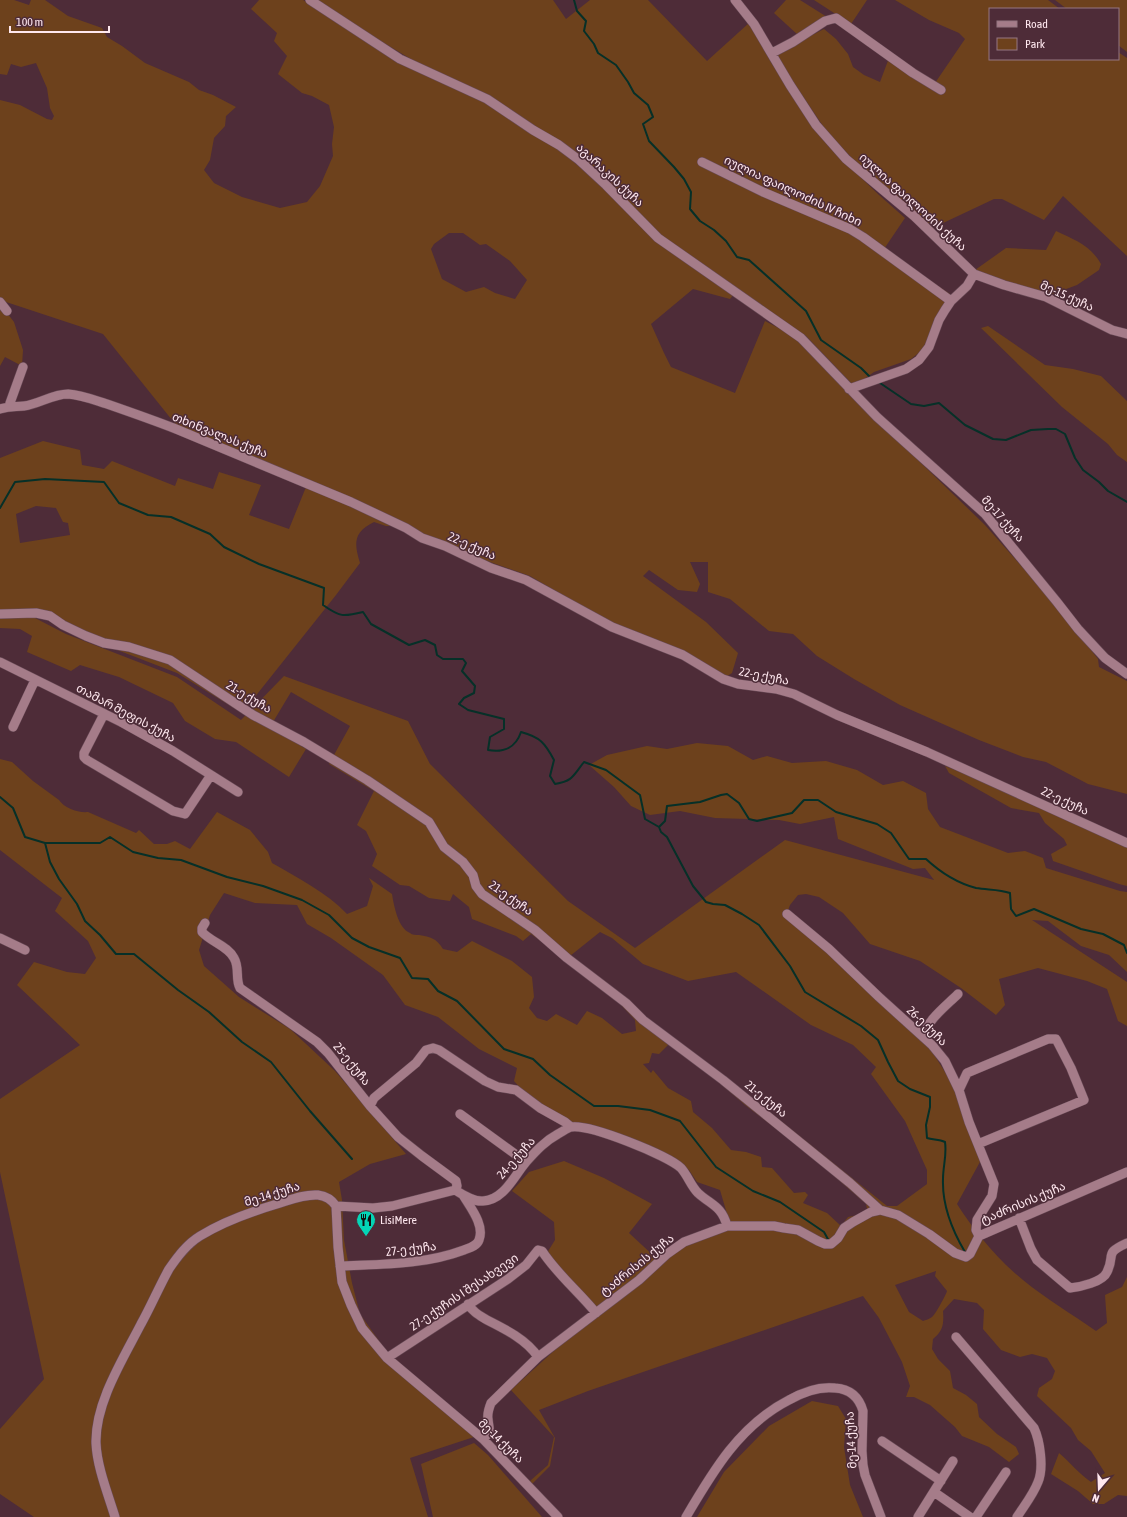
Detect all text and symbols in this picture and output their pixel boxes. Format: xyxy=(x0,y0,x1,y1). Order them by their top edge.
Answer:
scale bar xyxy=(10,8,109,34)
legend xyxy=(989,8,1119,60)
text: 100 m xyxy=(16,15,43,29)
text: Road xyxy=(1025,17,1048,31)
text: Park xyxy=(1025,37,1046,51)
street label: აგარაკის ქუჩა xyxy=(574,140,646,210)
street label: იულია ფაილოძის ქუჩა xyxy=(856,150,970,255)
street label: იულია ფაილოძის IV ჩიხი xyxy=(722,153,864,230)
street label: მე-15 ქუჩა xyxy=(1038,278,1096,314)
street label: თხინვალას ქუჩა xyxy=(170,409,270,461)
street label: მე-17 ქუჩა xyxy=(979,493,1027,545)
street label: 22-ე ქუჩა xyxy=(446,529,498,563)
street label: 22-ე ქუჩა xyxy=(738,664,790,688)
street label: 21-ე ქუჩა xyxy=(224,678,274,716)
street label: თამარ მეფის ქუჩა xyxy=(74,681,178,745)
street label: 22-ე ქუჩა xyxy=(1039,784,1091,818)
street label: 21-ე ქუჩა xyxy=(486,878,536,918)
street label: 26-ე ქუჩა xyxy=(904,1003,950,1049)
street label: 25-ე ქუჩა xyxy=(331,1040,373,1088)
street label: 21-ე ქუჩა xyxy=(742,1078,790,1120)
street label: 24-ე ქუჩა xyxy=(494,1134,538,1182)
street label: მე-14 ქუჩა xyxy=(242,1179,302,1209)
street label: ტაძრისის ქუჩა xyxy=(979,1179,1067,1227)
restaurant icon: LisiMere xyxy=(355,1209,377,1237)
place label: LisiMere xyxy=(380,1213,417,1227)
street label: ტაძრისის ქუჩა xyxy=(597,1231,677,1299)
street label: 27-ე ქუჩა xyxy=(385,1239,437,1259)
street label: 27-ე ქუჩის I შესახვევი xyxy=(407,1250,521,1333)
street label: მე-14 ქუჩა xyxy=(843,1411,859,1469)
street label: მე-14 ქუჩა xyxy=(475,1416,527,1466)
north arrow xyxy=(1079,1469,1119,1509)
text: N xyxy=(1091,1492,1101,1505)

